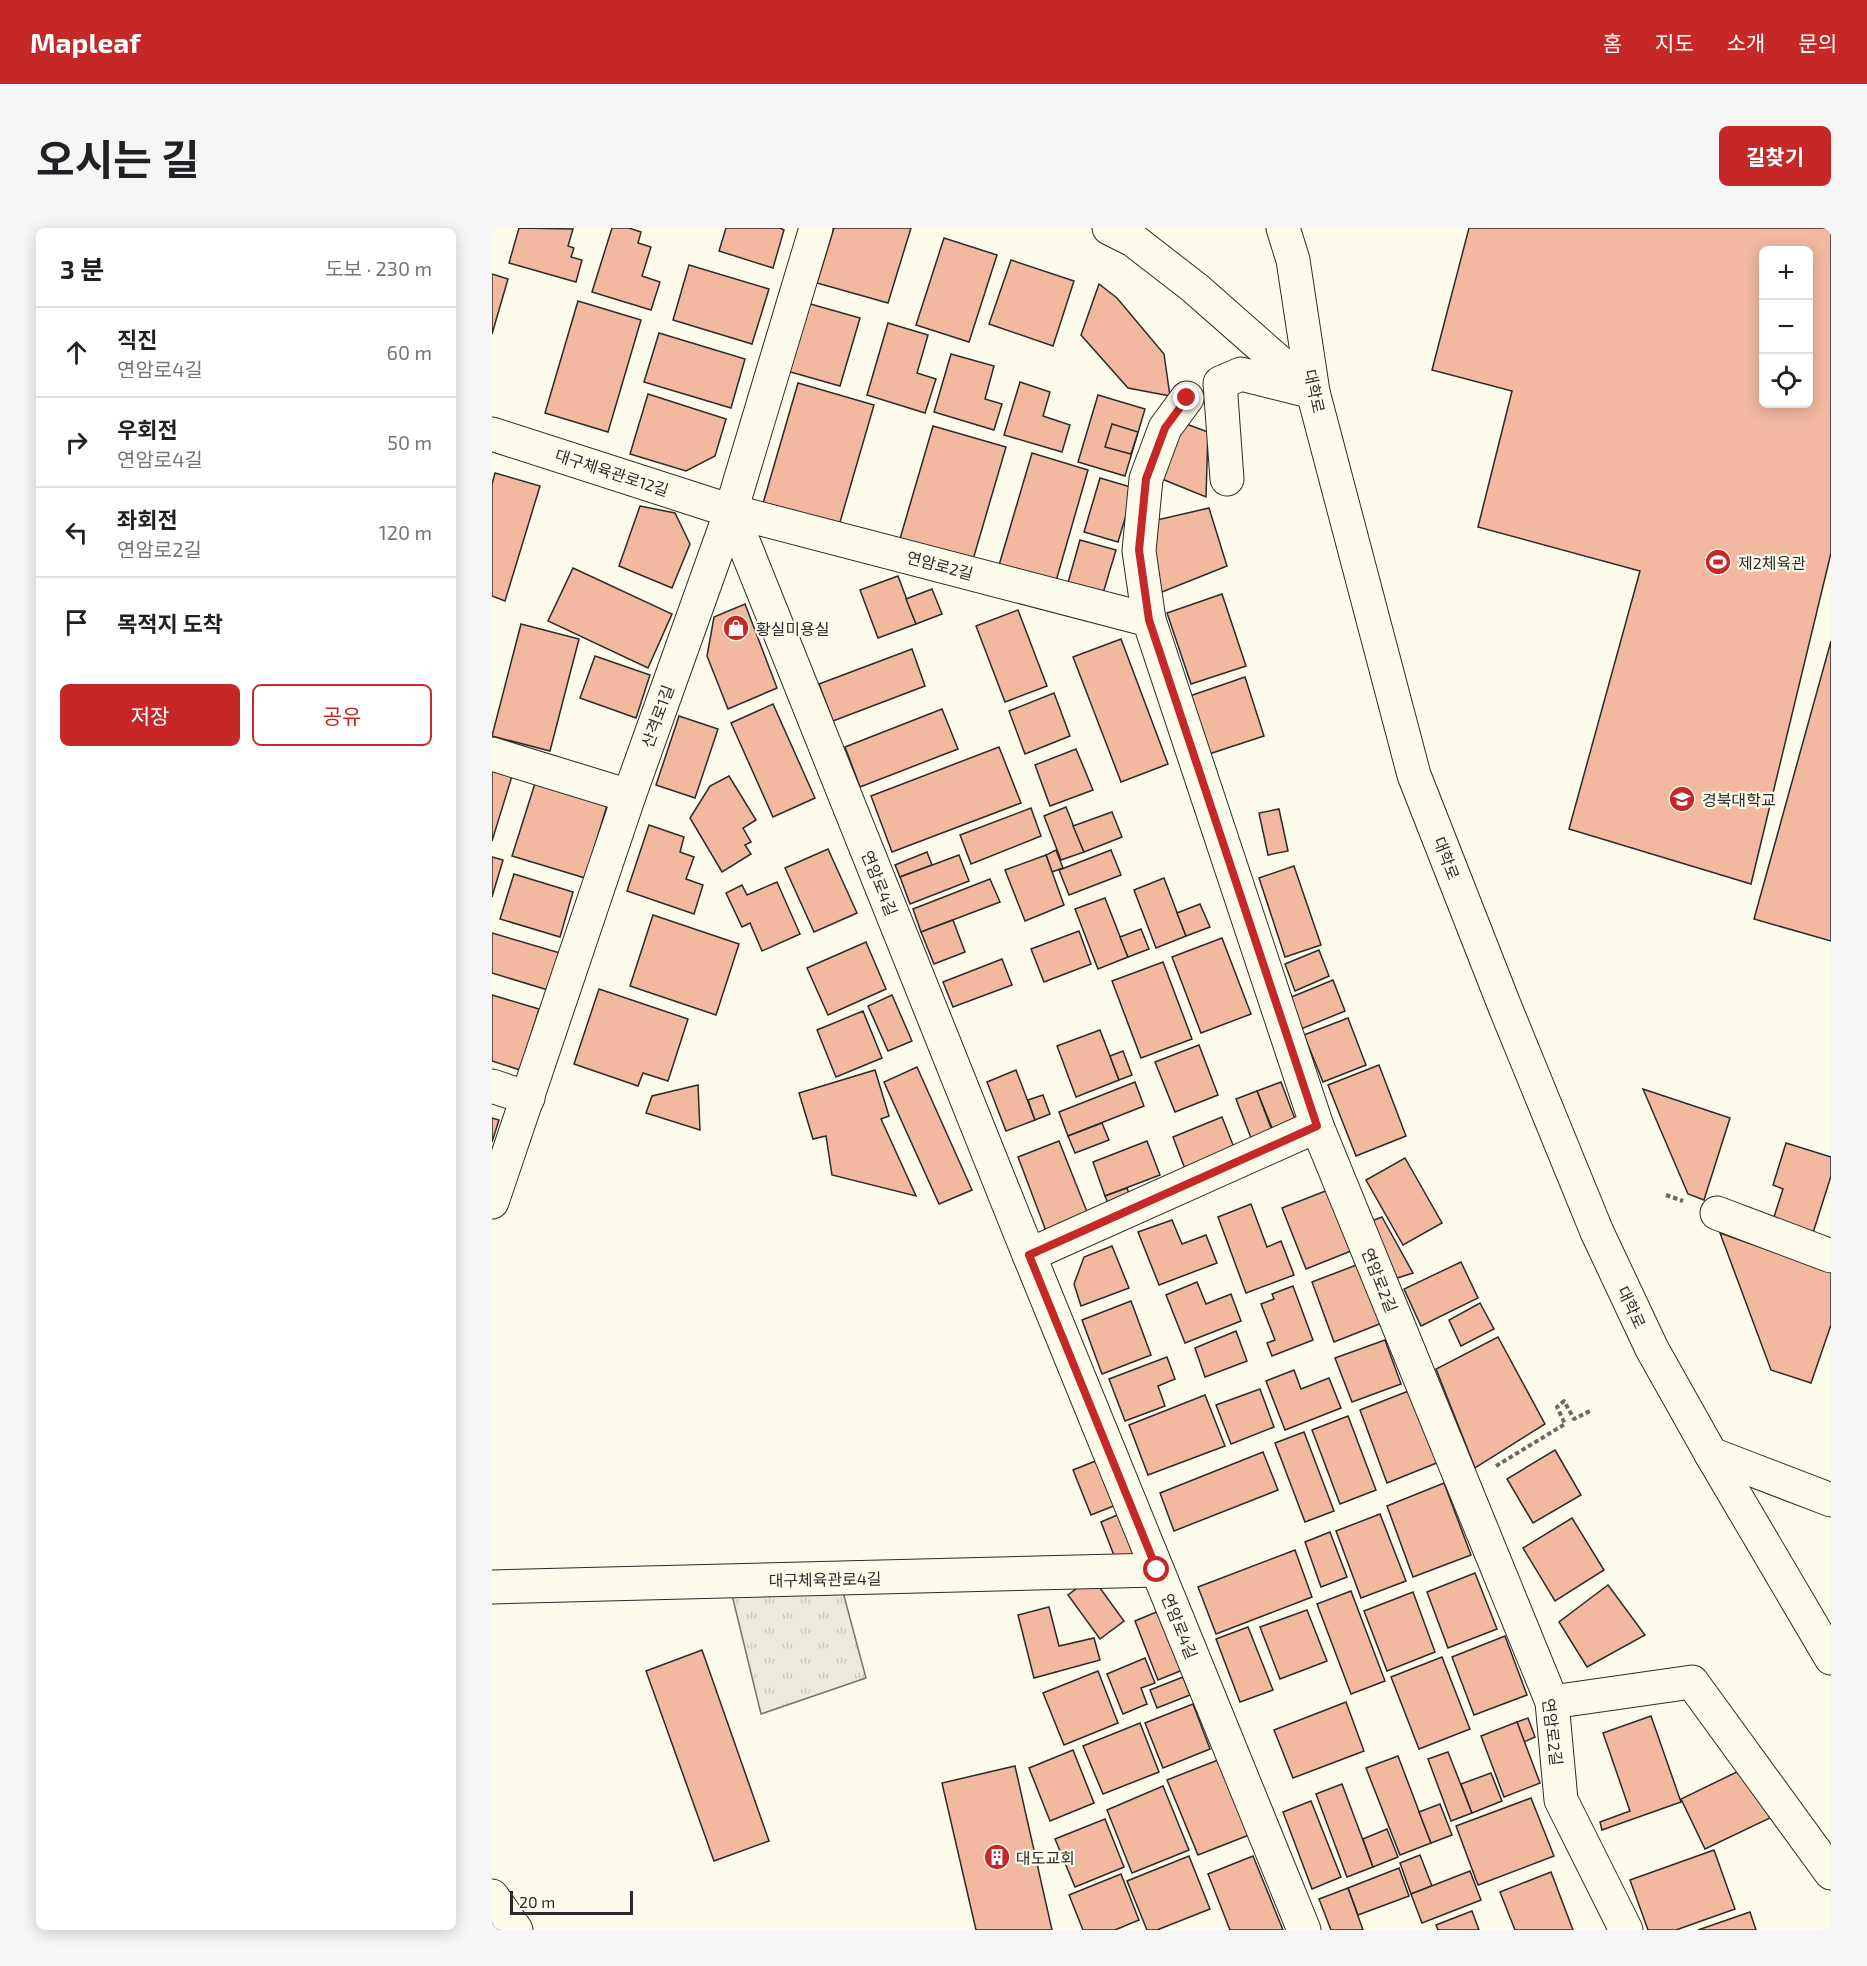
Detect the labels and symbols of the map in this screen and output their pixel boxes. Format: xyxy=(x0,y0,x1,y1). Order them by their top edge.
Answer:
street label: 대학로 xyxy=(1301,367,1329,415)
route end xyxy=(1173,384,1199,410)
street label: 대구체육관로12길 xyxy=(553,445,671,499)
street label: 연암로2길 xyxy=(905,547,975,583)
sports icon: 제2체육관 xyxy=(1703,547,1733,577)
place label: 제2체육관 xyxy=(1738,553,1806,572)
shop icon: 황실미용실 xyxy=(721,613,751,643)
place label: 황실미용실 xyxy=(756,619,830,638)
street label: 산격로1길 xyxy=(637,682,677,750)
school or university icon: 경북대학교 xyxy=(1667,784,1697,814)
place label: 경북대학교 xyxy=(1702,790,1776,809)
street label: 대학로 xyxy=(1430,834,1464,882)
street label: 연암로4길 xyxy=(858,848,902,918)
street label: 연암로2길 xyxy=(1358,1245,1402,1315)
street label: 대학로 xyxy=(1614,1283,1650,1331)
route start xyxy=(1143,1556,1169,1582)
street label: 대구체육관로4길 xyxy=(768,1569,882,1589)
street label: 연암로4길 xyxy=(1158,1591,1202,1661)
street label: 연암로2길 xyxy=(1539,1697,1567,1767)
building icon: 대도교회 xyxy=(982,1842,1012,1872)
place label: 대도교회 xyxy=(1016,1848,1075,1867)
scale bar xyxy=(510,1888,633,1916)

